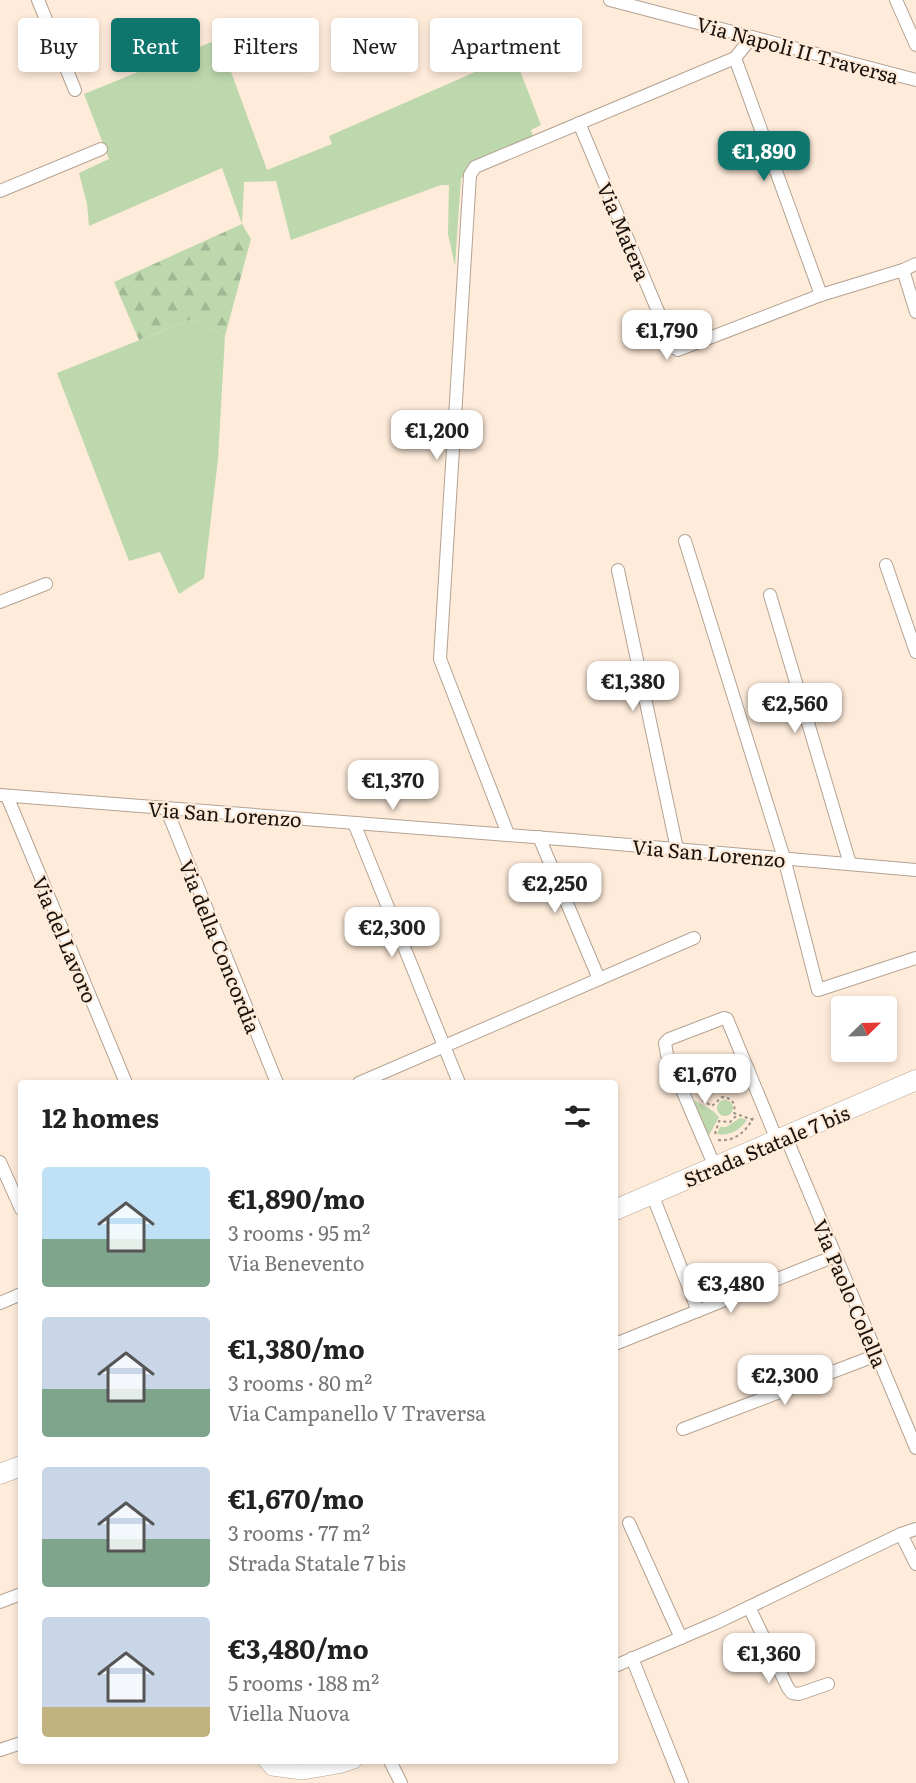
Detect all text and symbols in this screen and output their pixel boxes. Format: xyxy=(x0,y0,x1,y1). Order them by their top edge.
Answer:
street label: Via Napoli II Traversa xyxy=(694,8,903,90)
chip: Buy xyxy=(18,18,99,72)
chip: Rent xyxy=(111,18,200,72)
chip: Filters xyxy=(212,18,319,72)
chip: New xyxy=(331,18,418,72)
chip: Apartment xyxy=(430,18,582,72)
pin: €1,890 xyxy=(715,131,813,182)
text: €1,890 xyxy=(732,135,796,165)
street label: Via Matera xyxy=(591,177,659,285)
pin: €1,790 xyxy=(618,310,716,361)
text: €1,790 xyxy=(636,314,698,344)
pin: €1,200 xyxy=(388,410,486,461)
text: €1,200 xyxy=(405,414,469,444)
pin: €1,380 xyxy=(584,661,682,712)
text: €1,380 xyxy=(601,665,665,695)
pin: €2,560 xyxy=(746,683,844,734)
text: €2,560 xyxy=(762,687,828,717)
pin: €1,370 xyxy=(344,760,442,811)
text: €1,370 xyxy=(362,764,424,794)
street label: Via San Lorenzo xyxy=(147,793,303,833)
street label: Via San Lorenzo xyxy=(631,830,787,874)
street label: Via della Concordia xyxy=(172,855,270,1038)
pin: €2,250 xyxy=(506,863,604,914)
text: €2,250 xyxy=(522,867,588,897)
street label: Via del Lavoro xyxy=(26,871,106,1007)
pin: €2,300 xyxy=(343,907,441,958)
text: €2,300 xyxy=(359,911,425,941)
north arrow xyxy=(831,996,897,1062)
map controls xyxy=(831,996,897,1062)
pin: €1,670 xyxy=(656,1054,754,1105)
text: €1,670 xyxy=(673,1058,737,1088)
street label: Strada Statale 7 bis xyxy=(678,1096,854,1194)
text: 12 homes xyxy=(42,1097,159,1136)
icon: filters xyxy=(561,1100,594,1133)
text: €1,890/mo xyxy=(228,1178,365,1217)
icon: home xyxy=(90,1191,162,1263)
street label: Via Paolo Colella xyxy=(806,1214,896,1372)
text: 3 rooms · 95 m² xyxy=(228,1217,370,1247)
text: Via Benevento xyxy=(228,1247,364,1277)
pin: €3,480 xyxy=(682,1263,780,1314)
text: €3,480 xyxy=(697,1267,765,1297)
text: €1,380/mo xyxy=(228,1328,365,1367)
icon: home xyxy=(90,1341,162,1413)
pin: €2,300 xyxy=(736,1355,834,1406)
text: €2,300 xyxy=(752,1359,818,1389)
text: 3 rooms · 80 m² xyxy=(228,1367,372,1397)
text: Via Campanello V Traversa xyxy=(228,1397,486,1427)
text: €1,670/mo xyxy=(228,1478,364,1517)
icon: home xyxy=(90,1491,162,1563)
text: 3 rooms · 77 m² xyxy=(228,1517,370,1547)
text: Strada Statale 7 bis xyxy=(228,1547,406,1577)
text: €3,480/mo xyxy=(228,1628,369,1667)
pin: €1,360 xyxy=(720,1633,818,1684)
text: €1,360 xyxy=(737,1637,801,1667)
icon: home xyxy=(90,1641,162,1713)
text: 5 rooms · 188 m² xyxy=(228,1667,379,1697)
text: Viella Nuova xyxy=(228,1697,350,1727)

